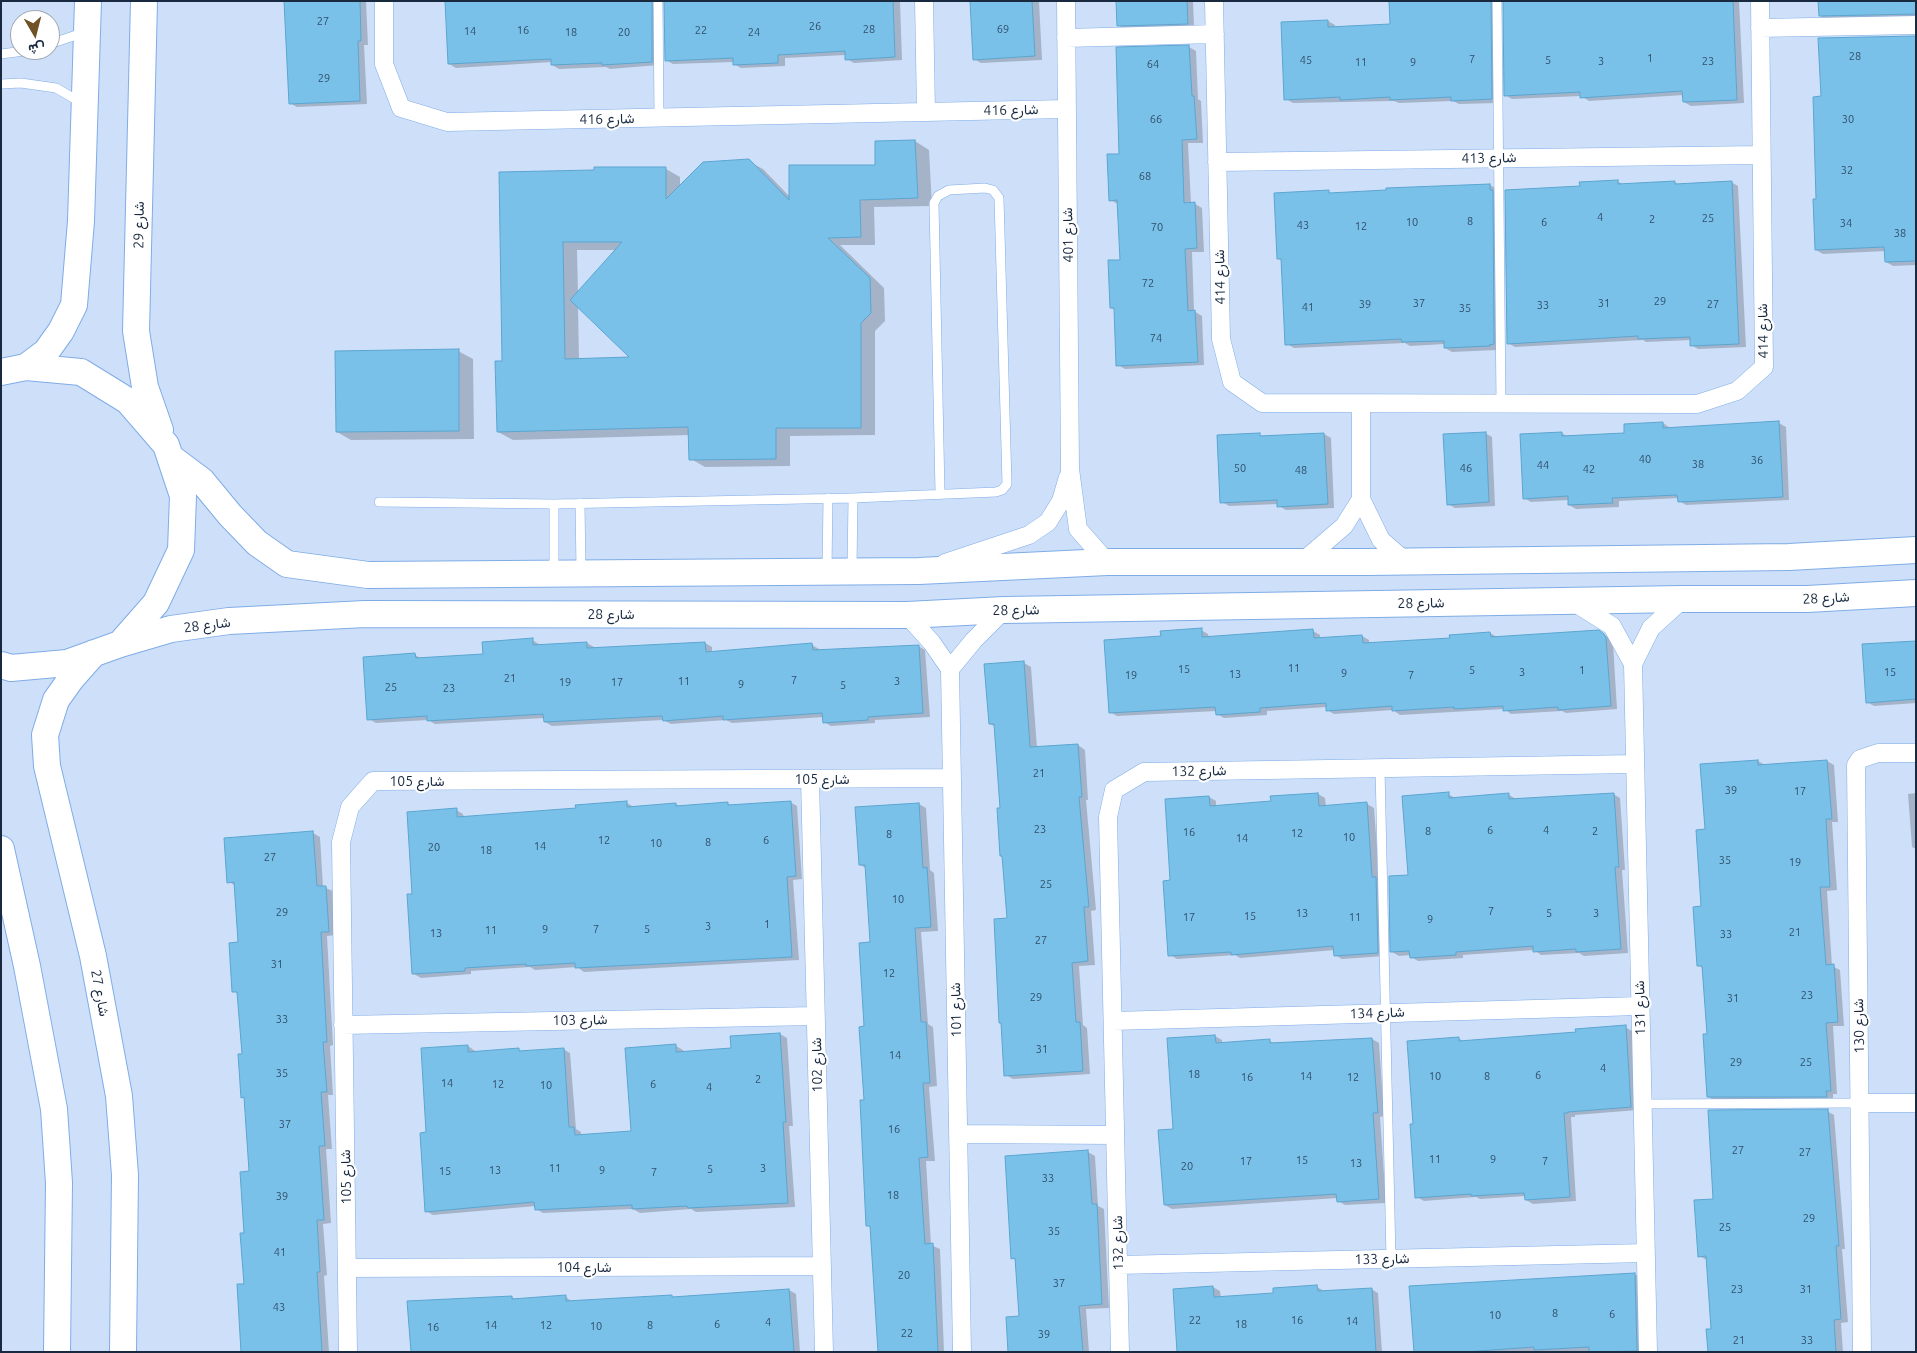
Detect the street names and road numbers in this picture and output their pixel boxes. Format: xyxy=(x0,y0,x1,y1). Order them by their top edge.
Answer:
street label: شارع 416 xyxy=(983,101,1039,119)
street label: شارع 416 xyxy=(579,110,635,128)
street label: شارع 413 xyxy=(1461,149,1517,167)
street label: شارع 29 xyxy=(130,201,148,249)
street label: شارع 401 xyxy=(1059,207,1077,263)
street label: شارع 414 xyxy=(1211,249,1229,305)
street label: شارع 414 xyxy=(1754,303,1772,359)
street label: شارع 28 xyxy=(1802,588,1850,608)
street label: شارع 28 xyxy=(1397,594,1445,612)
street label: شارع 28 xyxy=(992,601,1040,619)
street label: شارع 28 xyxy=(587,606,635,622)
street label: شارع 28 xyxy=(183,614,231,636)
street label: شارع 132 xyxy=(1171,762,1227,780)
street label: شارع 105 xyxy=(794,771,850,787)
street label: شارع 105 xyxy=(389,773,445,789)
street label: شارع 27 xyxy=(87,968,113,1018)
street label: شارع 131 xyxy=(1631,980,1649,1036)
street label: شارع 101 xyxy=(947,982,965,1038)
street label: شارع 130 xyxy=(1850,998,1868,1054)
street label: شارع 134 xyxy=(1349,1004,1405,1022)
street label: شارع 103 xyxy=(552,1011,608,1029)
street label: شارع 102 xyxy=(808,1037,826,1093)
street label: شارع 105 xyxy=(337,1149,355,1205)
street label: شارع 132 xyxy=(1109,1215,1127,1271)
street label: شارع 133 xyxy=(1354,1250,1410,1268)
street label: شارع 104 xyxy=(556,1259,612,1275)

